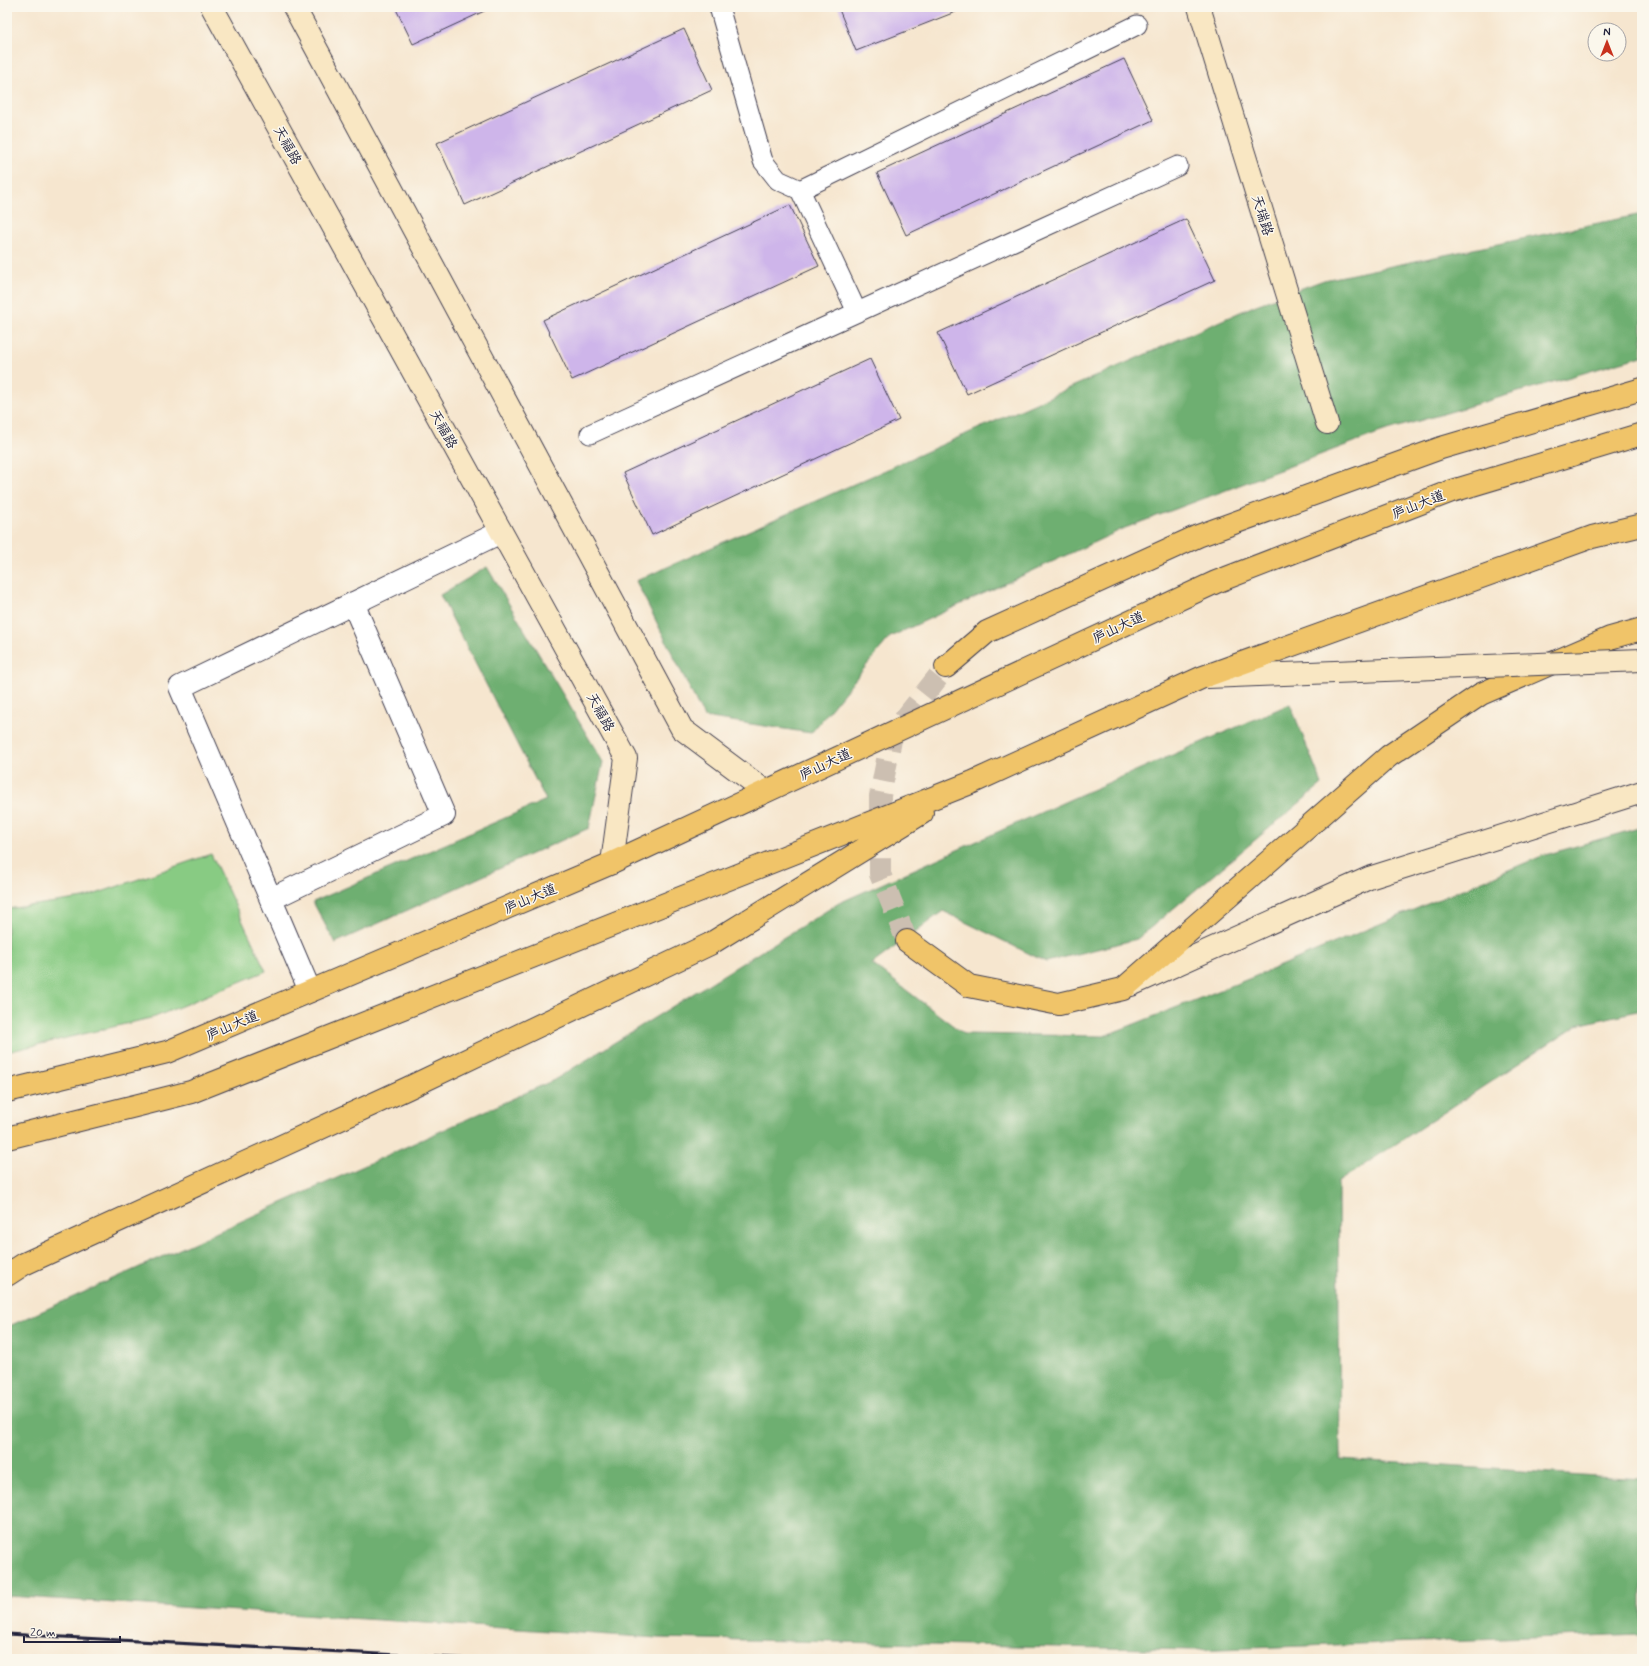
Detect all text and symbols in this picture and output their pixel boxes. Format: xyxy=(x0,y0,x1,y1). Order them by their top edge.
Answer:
north arrow xyxy=(1587,22,1627,62)
text: N xyxy=(1603,26,1611,40)
street label: 天福路 xyxy=(269,123,305,168)
street label: 天瑞路 xyxy=(1247,193,1277,238)
street label: 天福路 xyxy=(425,407,461,452)
street label: 庐山大道 xyxy=(1389,486,1448,523)
street label: 庐山大道 xyxy=(1089,608,1148,648)
street label: 天福路 xyxy=(582,690,618,735)
street label: 庐山大道 xyxy=(796,745,855,785)
street label: 庐山大道 xyxy=(501,880,560,918)
street label: 庐山大道 xyxy=(203,1007,262,1045)
scale bar xyxy=(24,1618,120,1644)
text: 20 m xyxy=(30,1625,56,1641)

